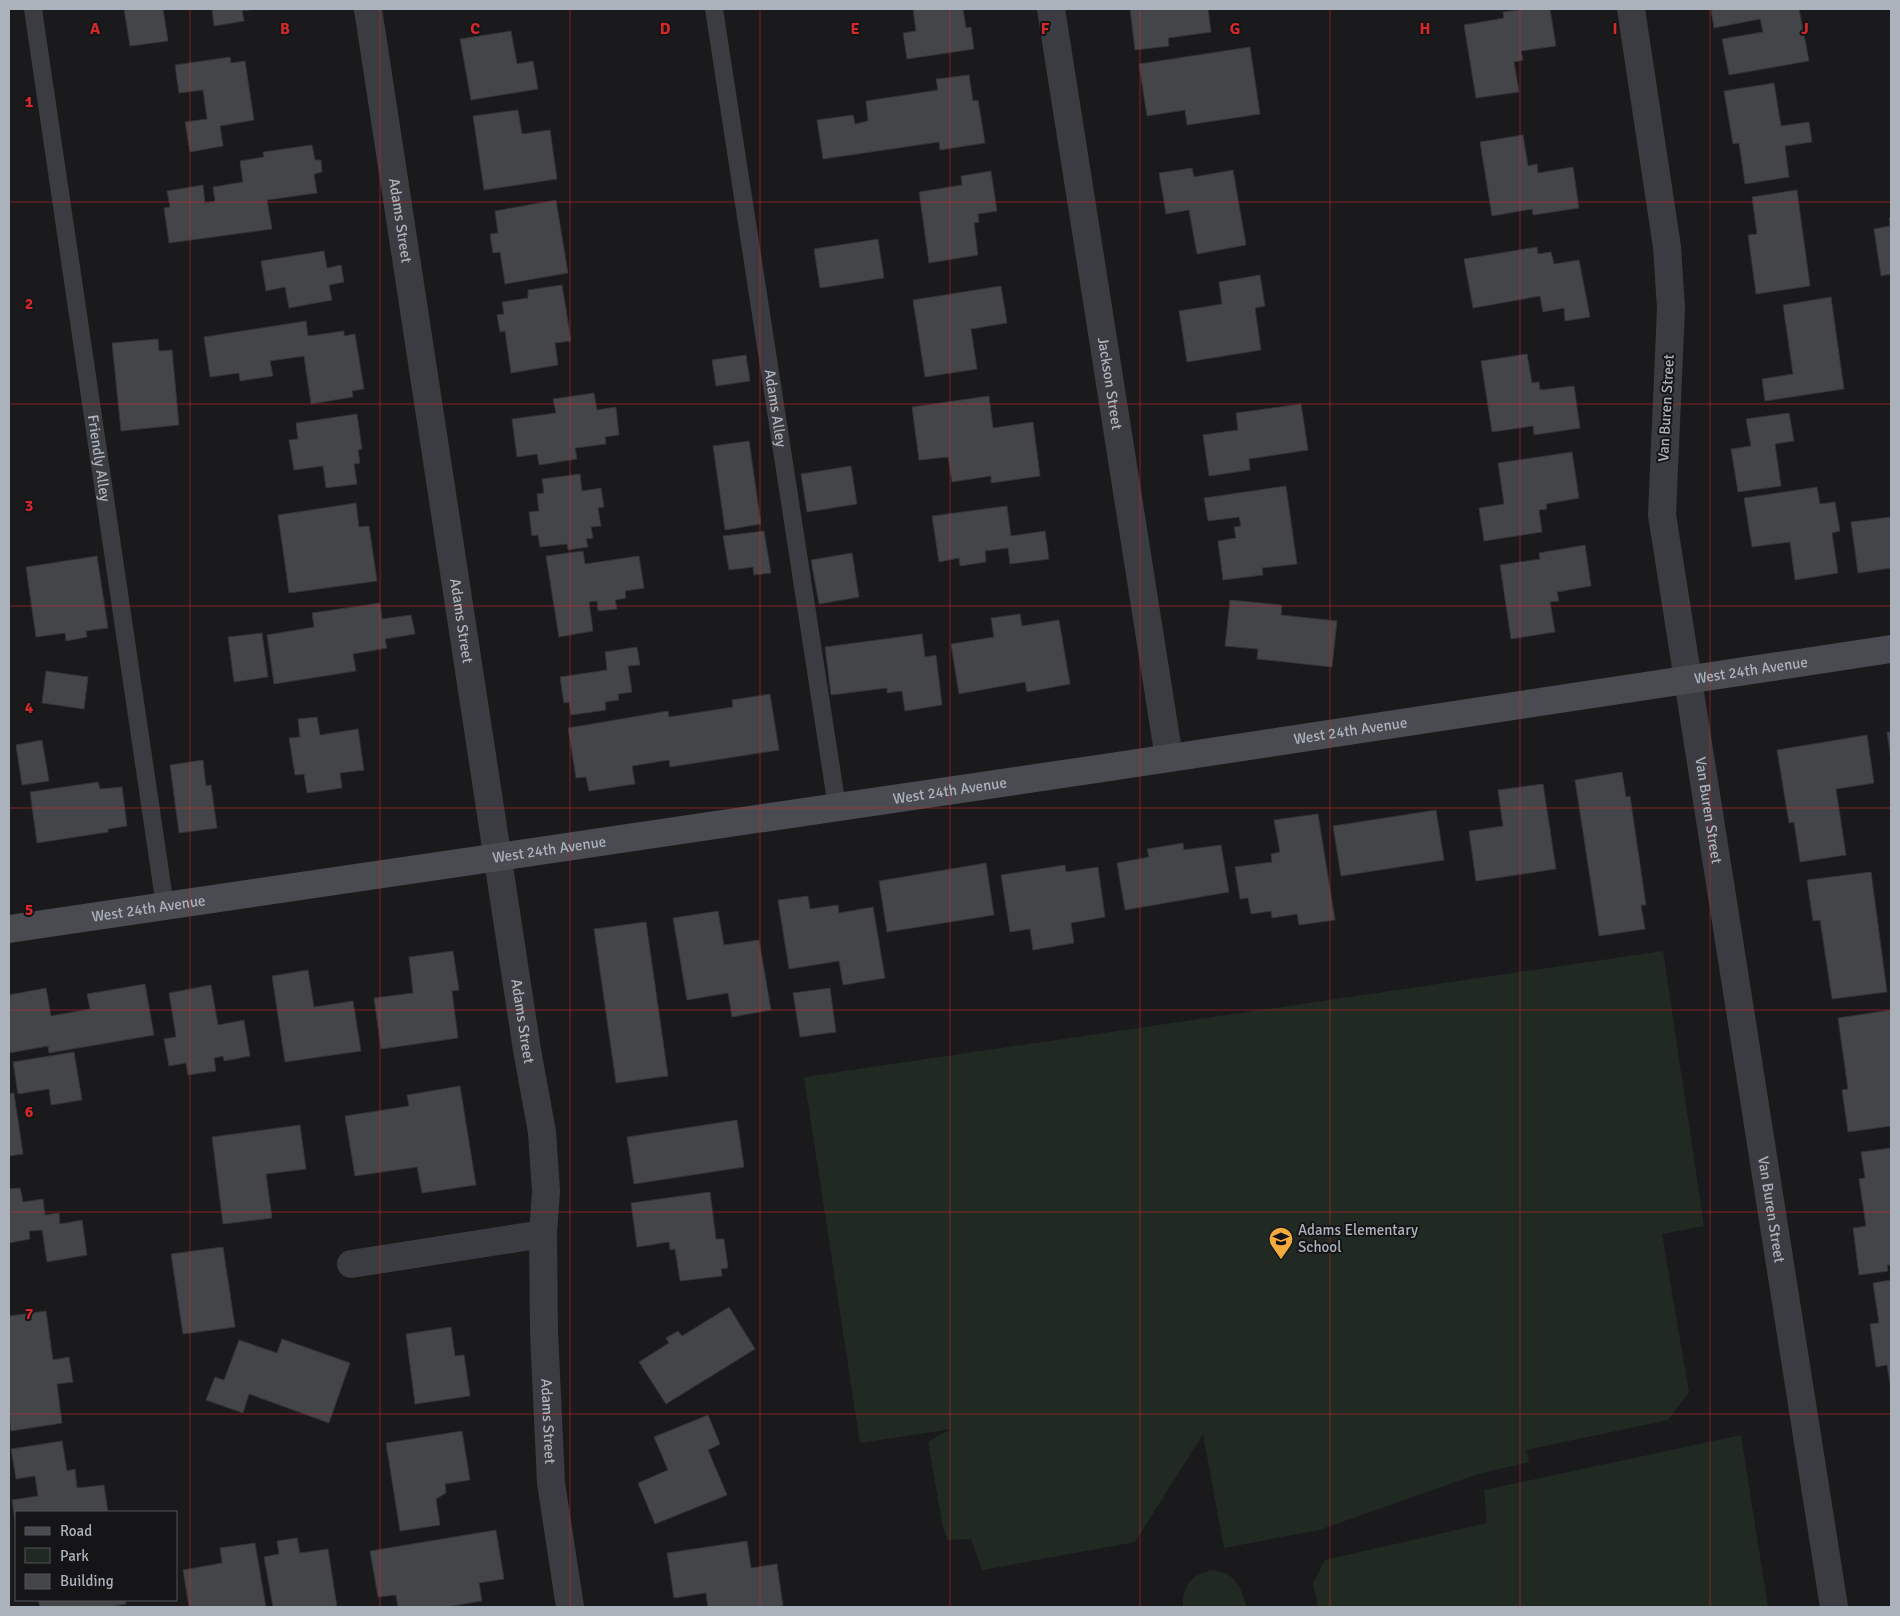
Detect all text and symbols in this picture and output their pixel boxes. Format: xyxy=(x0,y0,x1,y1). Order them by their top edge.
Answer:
text: A xyxy=(90,19,101,39)
text: B xyxy=(280,19,290,39)
text: C xyxy=(470,19,480,39)
text: D xyxy=(660,19,671,39)
text: E xyxy=(850,19,860,39)
text: F xyxy=(1041,19,1050,39)
text: G xyxy=(1230,19,1240,39)
text: H xyxy=(1420,19,1430,39)
text: I xyxy=(1612,19,1618,39)
text: J xyxy=(1801,19,1809,39)
text: 1 xyxy=(25,92,34,112)
street label: Adams Street xyxy=(385,177,416,264)
text: 2 xyxy=(25,294,33,314)
street label: Jackson Street xyxy=(1094,336,1126,431)
street label: Van Buren Street xyxy=(1654,354,1678,462)
street label: Adams Alley xyxy=(761,368,790,448)
street label: Friendly Alley xyxy=(84,414,114,503)
text: 3 xyxy=(25,496,33,516)
street label: Adams Street xyxy=(446,577,477,665)
street label: West 24th Avenue xyxy=(1693,653,1809,688)
text: 4 xyxy=(25,698,34,718)
street label: West 24th Avenue xyxy=(1292,713,1408,748)
street label: Van Buren Street xyxy=(1691,756,1726,865)
street label: West 24th Avenue xyxy=(892,773,1008,808)
street label: West 24th Avenue xyxy=(491,832,607,867)
street label: West 24th Avenue xyxy=(90,891,207,926)
text: 5 xyxy=(25,900,33,920)
street label: Adams Street xyxy=(507,978,538,1065)
text: 6 xyxy=(25,1102,34,1122)
street label: Van Buren Street xyxy=(1754,1155,1789,1264)
place label: Adams Elementary School xyxy=(1298,1221,1418,1256)
school or university icon: Adams Elementary School xyxy=(1268,1226,1294,1260)
text: 7 xyxy=(25,1304,34,1324)
street label: Adams Street xyxy=(537,1378,559,1464)
legend xyxy=(15,1511,178,1601)
text: Road xyxy=(60,1522,92,1540)
text: Park xyxy=(60,1547,89,1565)
text: Building xyxy=(60,1572,114,1590)

